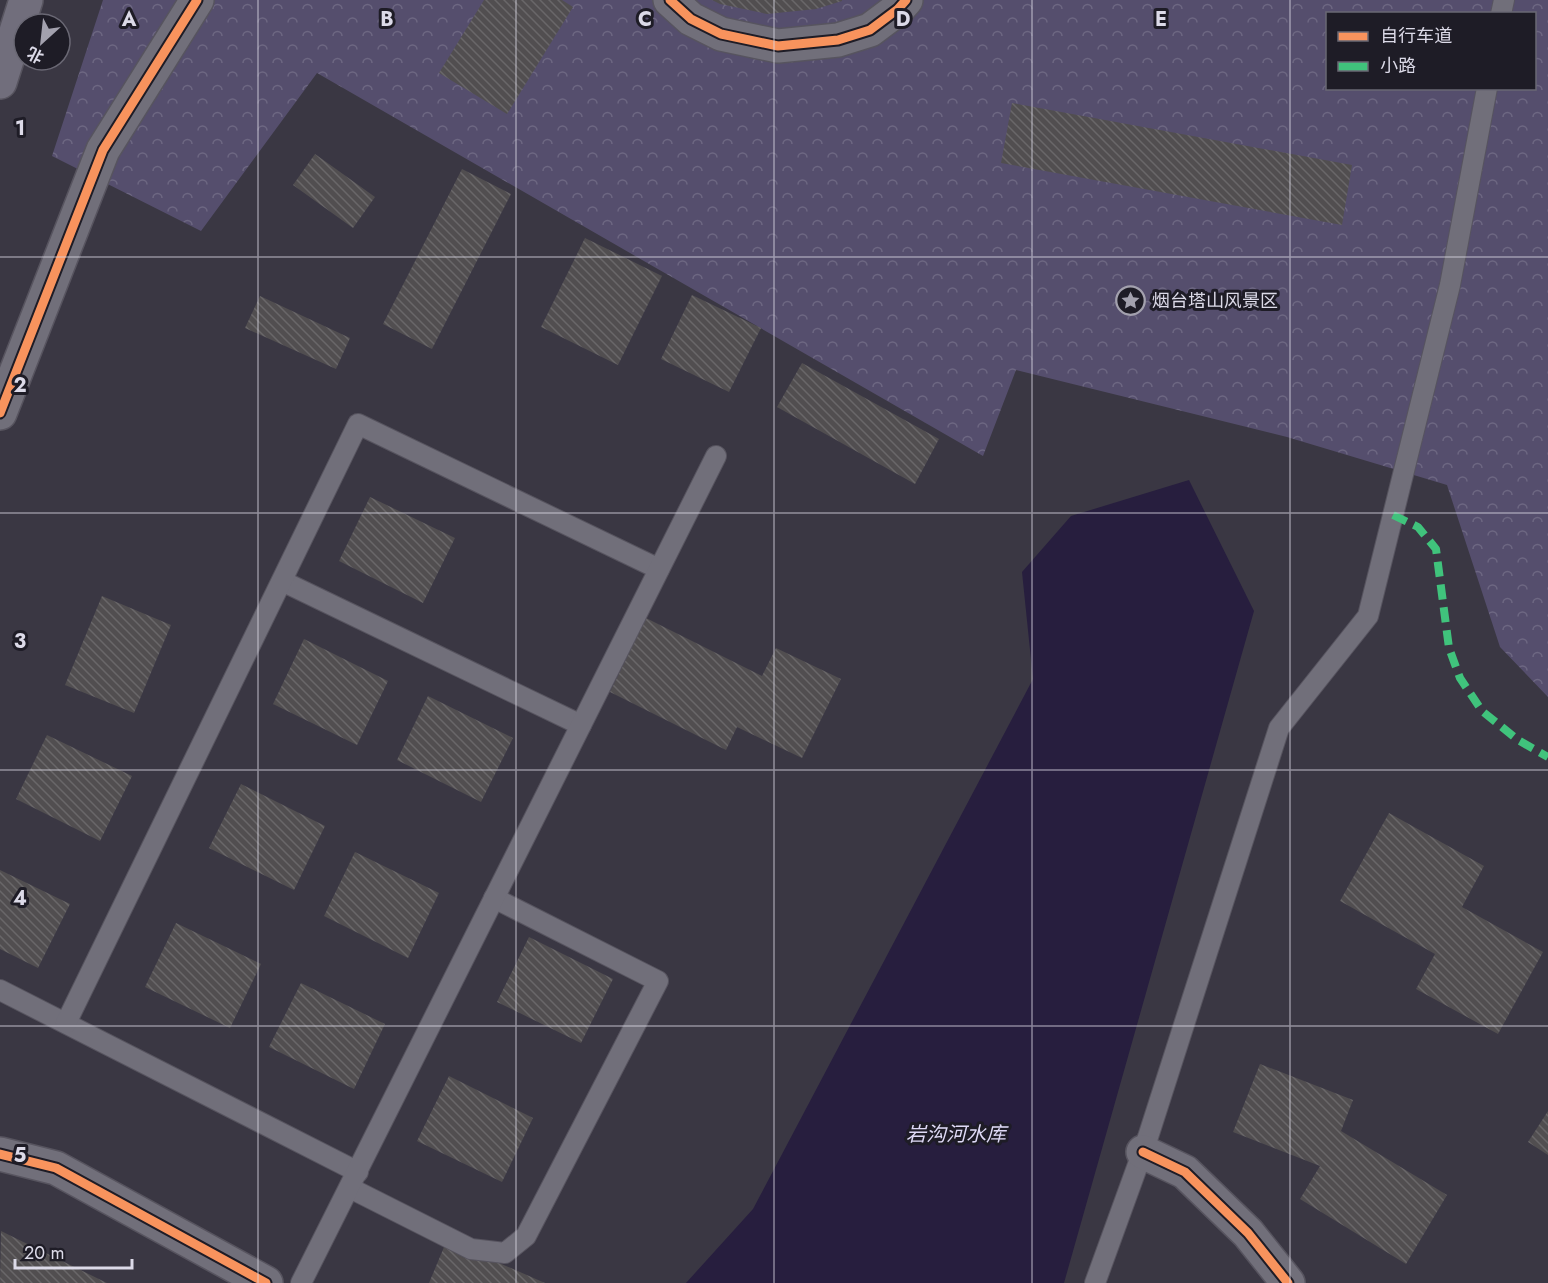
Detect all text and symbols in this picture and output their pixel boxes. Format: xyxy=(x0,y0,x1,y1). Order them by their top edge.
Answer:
text: A xyxy=(121,5,137,34)
text: B xyxy=(380,5,394,34)
text: C xyxy=(638,5,652,34)
text: D xyxy=(896,5,910,34)
text: E xyxy=(1155,5,1167,34)
north arrow xyxy=(12,12,72,72)
legend xyxy=(1326,12,1536,90)
text: 自行车道 xyxy=(1380,23,1452,49)
text: 北 xyxy=(23,41,48,69)
text: 小路 xyxy=(1380,53,1416,79)
text: 1 xyxy=(15,114,25,143)
place icon: 烟台塔山风景区 xyxy=(1115,285,1147,317)
place label: 烟台塔山风景区 xyxy=(1152,288,1278,314)
text: 2 xyxy=(13,371,27,400)
text: 3 xyxy=(14,627,26,656)
text: 4 xyxy=(13,884,27,913)
water label: 岩沟河水库 xyxy=(906,1120,1009,1149)
text: 5 xyxy=(14,1141,27,1170)
scale bar xyxy=(15,1232,132,1270)
text: 20 m xyxy=(24,1240,64,1266)

